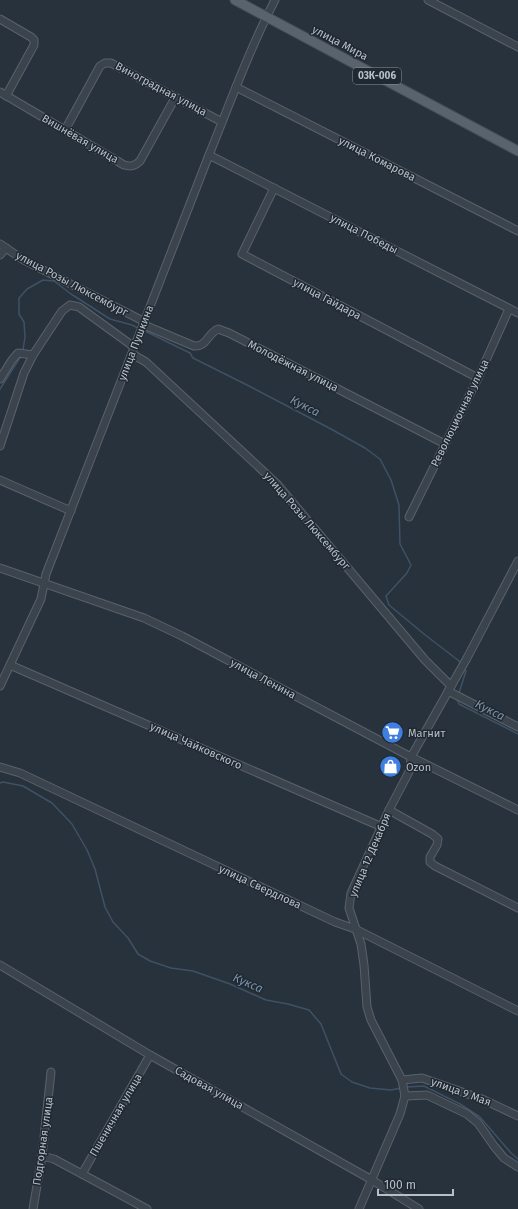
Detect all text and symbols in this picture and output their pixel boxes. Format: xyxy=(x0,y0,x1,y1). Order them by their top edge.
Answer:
street label: улица Мира xyxy=(310,23,370,63)
street label: Виноградная улица xyxy=(113,59,209,119)
road number: 03К-006 xyxy=(353,68,401,84)
street label: Вишнёвая улица xyxy=(39,112,121,166)
street label: улица Комарова xyxy=(336,134,418,184)
street label: улица Победы xyxy=(328,211,400,257)
street label: улица Розы Люксембург xyxy=(14,249,131,319)
street label: улица Гайдара xyxy=(291,276,363,322)
street label: улица Пушкина xyxy=(116,303,156,383)
street label: Молодёжная улица xyxy=(246,338,340,394)
street label: Революционная улица xyxy=(428,357,492,469)
water label: Кукса xyxy=(288,393,322,419)
street label: улица Розы Люксембург xyxy=(261,470,353,573)
street label: улица Ленина xyxy=(228,656,298,702)
water label: Кукса xyxy=(473,697,507,723)
street label: улица Чайковского xyxy=(148,720,244,772)
supermarket icon: Магнит xyxy=(380,720,406,746)
place label: Магнит xyxy=(408,727,445,740)
shop icon: Ozon xyxy=(377,754,403,780)
place label: Ozon xyxy=(406,761,431,774)
street label: улица 12 Декабря xyxy=(346,811,394,899)
street label: улица Свердлова xyxy=(217,862,303,912)
water label: Кукса xyxy=(231,970,265,996)
street label: Садовая улица xyxy=(172,1064,246,1112)
street label: Пшеничная улица xyxy=(87,1071,145,1159)
street label: улица 9 Мая xyxy=(429,1075,493,1109)
street label: Подгорная улица xyxy=(30,1096,56,1186)
scale bar xyxy=(378,1171,453,1197)
text: 100 m xyxy=(384,1178,416,1192)

